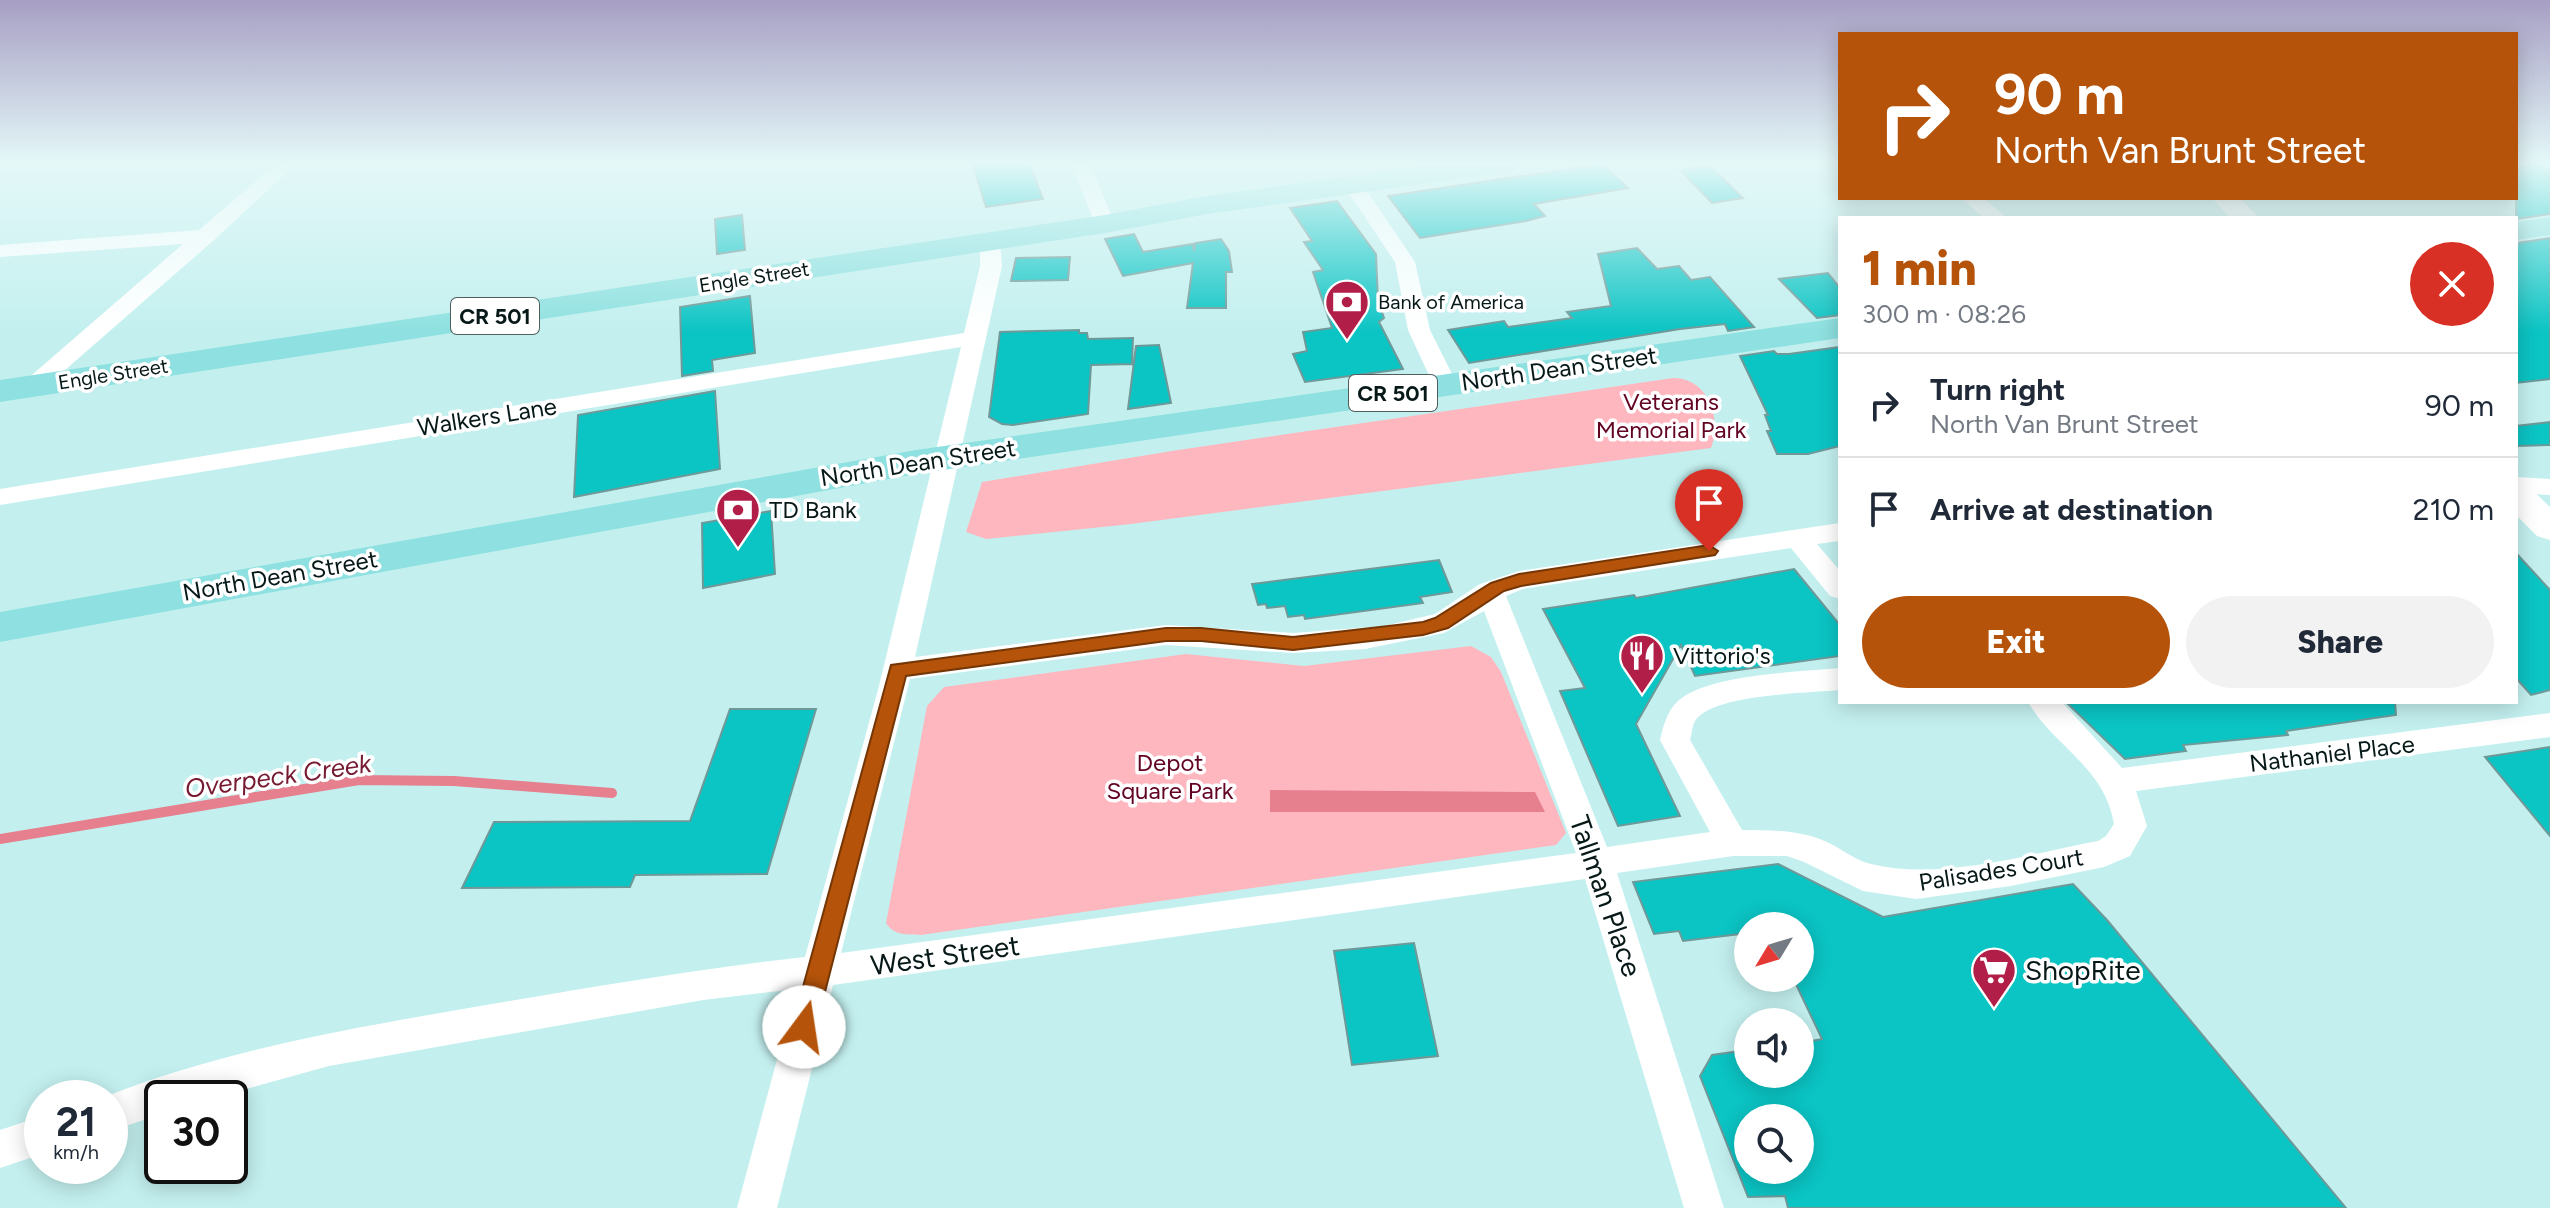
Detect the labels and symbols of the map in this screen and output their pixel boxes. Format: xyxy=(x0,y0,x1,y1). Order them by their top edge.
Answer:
street label: Engle Street xyxy=(697,256,811,298)
bank icon: Bank of America xyxy=(1323,278,1371,341)
place label: Bank of America xyxy=(1378,290,1524,314)
road number: CR 501 xyxy=(451,298,539,334)
street label: North Dean Street xyxy=(1459,340,1659,397)
street label: Engle Street xyxy=(56,353,170,395)
road number: CR 501 xyxy=(1349,375,1437,411)
park label: Veterans Memorial Park xyxy=(1596,387,1747,444)
street label: Walkers Lane xyxy=(415,391,559,442)
street label: North Dean Street xyxy=(818,433,1018,492)
pin xyxy=(1675,469,1743,551)
bank icon: TD Bank xyxy=(714,486,762,549)
place label: TD Bank xyxy=(769,495,857,524)
street label: North Dean Street xyxy=(180,544,380,607)
restaurant icon: Vittorio's xyxy=(1618,632,1666,695)
place label: Vittorio's xyxy=(1673,641,1771,670)
street label: Nathaniel Place xyxy=(2248,729,2416,778)
water label: Overpeck Creek xyxy=(183,747,375,805)
park label: Depot Square Park xyxy=(1106,748,1234,805)
street label: Tallman Place xyxy=(1563,811,1649,981)
street label: Palisades Court xyxy=(1917,842,2085,897)
north arrow xyxy=(1734,912,1814,992)
street label: West Street xyxy=(868,928,1022,982)
supermarket icon: ShopRite xyxy=(1970,946,2018,1009)
place label: ShopRite xyxy=(2025,953,2140,987)
position arrow xyxy=(762,985,846,1069)
speed limit sign: 30 xyxy=(144,1080,248,1184)

